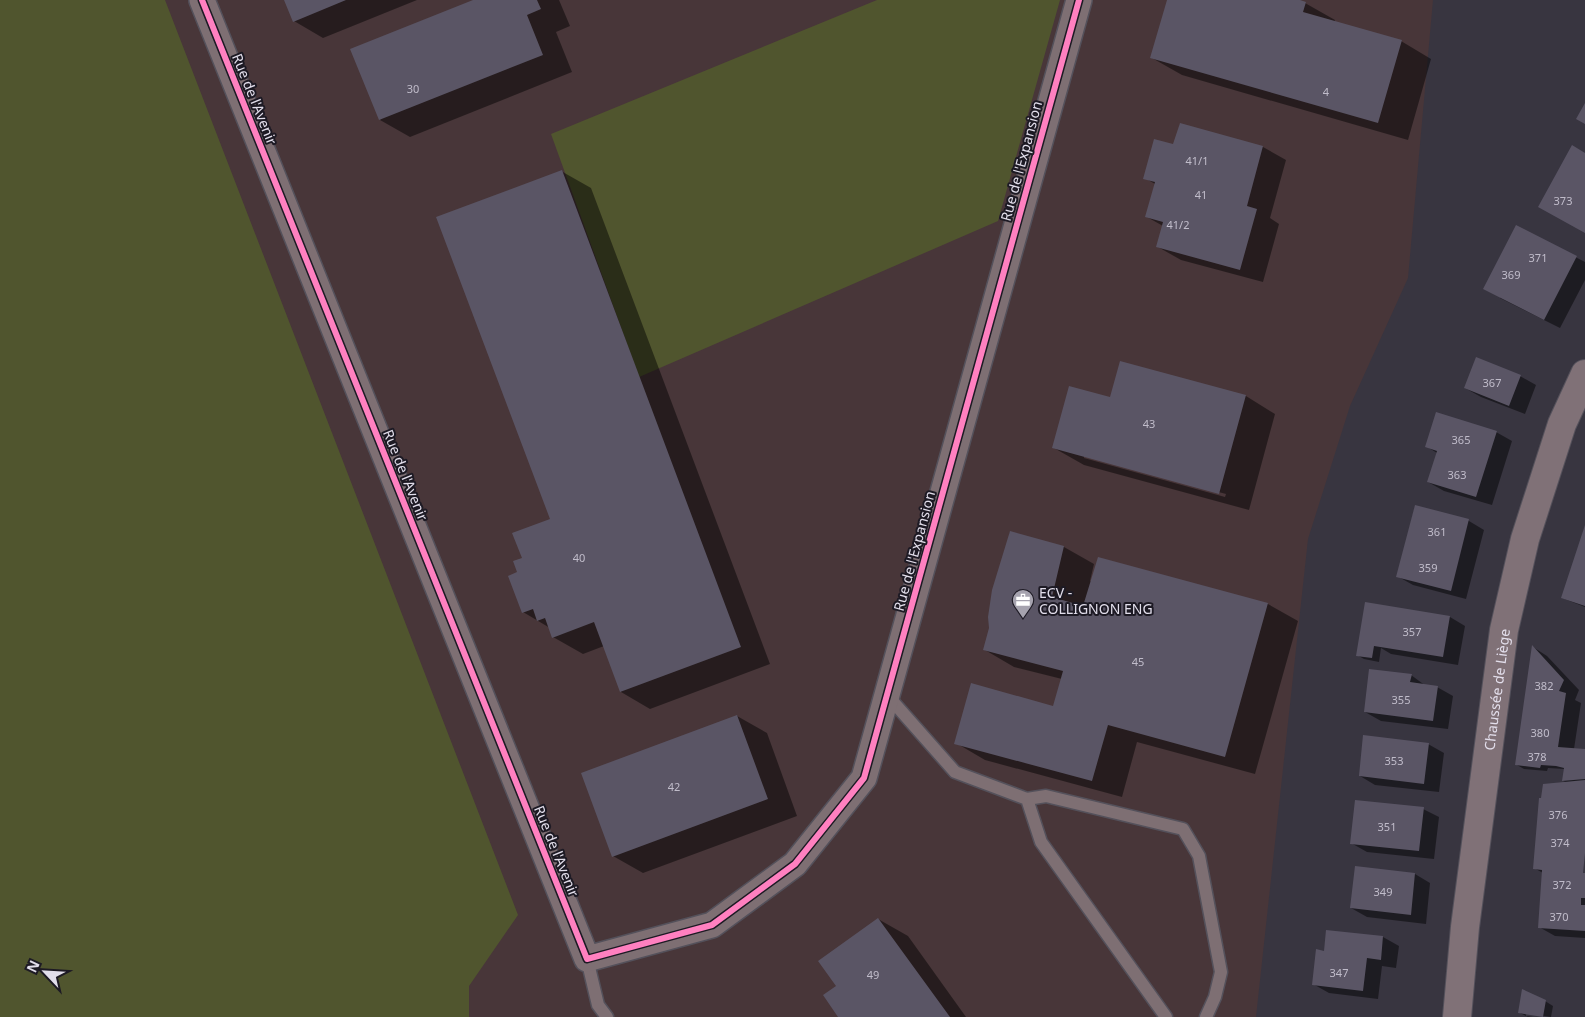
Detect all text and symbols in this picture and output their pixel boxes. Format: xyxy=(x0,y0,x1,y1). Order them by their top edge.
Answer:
street label: Rue de l'Avenir xyxy=(228,51,282,148)
house number: 30 xyxy=(407,81,419,96)
house number: 4 xyxy=(1323,84,1330,99)
street label: Rue de l'Expansion xyxy=(996,99,1046,223)
house number: 41/1 xyxy=(1186,153,1208,168)
house number: 41 xyxy=(1195,187,1207,202)
house number: 373 xyxy=(1554,193,1572,208)
house number: 41/2 xyxy=(1167,217,1189,232)
house number: 371 xyxy=(1529,250,1547,265)
house number: 369 xyxy=(1502,267,1520,282)
house number: 367 xyxy=(1483,375,1501,390)
house number: 43 xyxy=(1143,416,1155,431)
street label: Rue de l'Avenir xyxy=(379,427,433,524)
house number: 365 xyxy=(1452,432,1470,447)
house number: 363 xyxy=(1448,467,1466,482)
street label: Rue de l'Expansion xyxy=(889,489,939,613)
house number: 361 xyxy=(1428,524,1446,539)
house number: 40 xyxy=(573,550,585,565)
house number: 359 xyxy=(1419,560,1437,575)
place label: ECV - COLLIGNON ENG xyxy=(1039,583,1153,618)
office icon: ECV - COLLIGNON ENG xyxy=(1011,588,1035,619)
house number: 357 xyxy=(1403,624,1421,639)
street label: Chaussée de Liège xyxy=(1479,627,1514,751)
house number: 45 xyxy=(1132,654,1144,669)
house number: 382 xyxy=(1535,678,1553,693)
house number: 355 xyxy=(1392,692,1410,707)
house number: 380 xyxy=(1531,725,1549,740)
house number: 378 xyxy=(1528,749,1546,764)
house number: 353 xyxy=(1385,753,1403,768)
house number: 42 xyxy=(668,779,680,794)
street label: Rue de l'Avenir xyxy=(530,803,584,900)
house number: 376 xyxy=(1549,807,1567,822)
house number: 351 xyxy=(1378,819,1396,834)
house number: 374 xyxy=(1551,835,1570,850)
house number: 372 xyxy=(1553,877,1571,892)
house number: 349 xyxy=(1374,884,1392,899)
house number: 370 xyxy=(1550,909,1568,924)
north arrow xyxy=(20,947,70,997)
text: N xyxy=(22,957,44,975)
house number: 347 xyxy=(1330,965,1348,980)
house number: 49 xyxy=(867,967,879,982)

